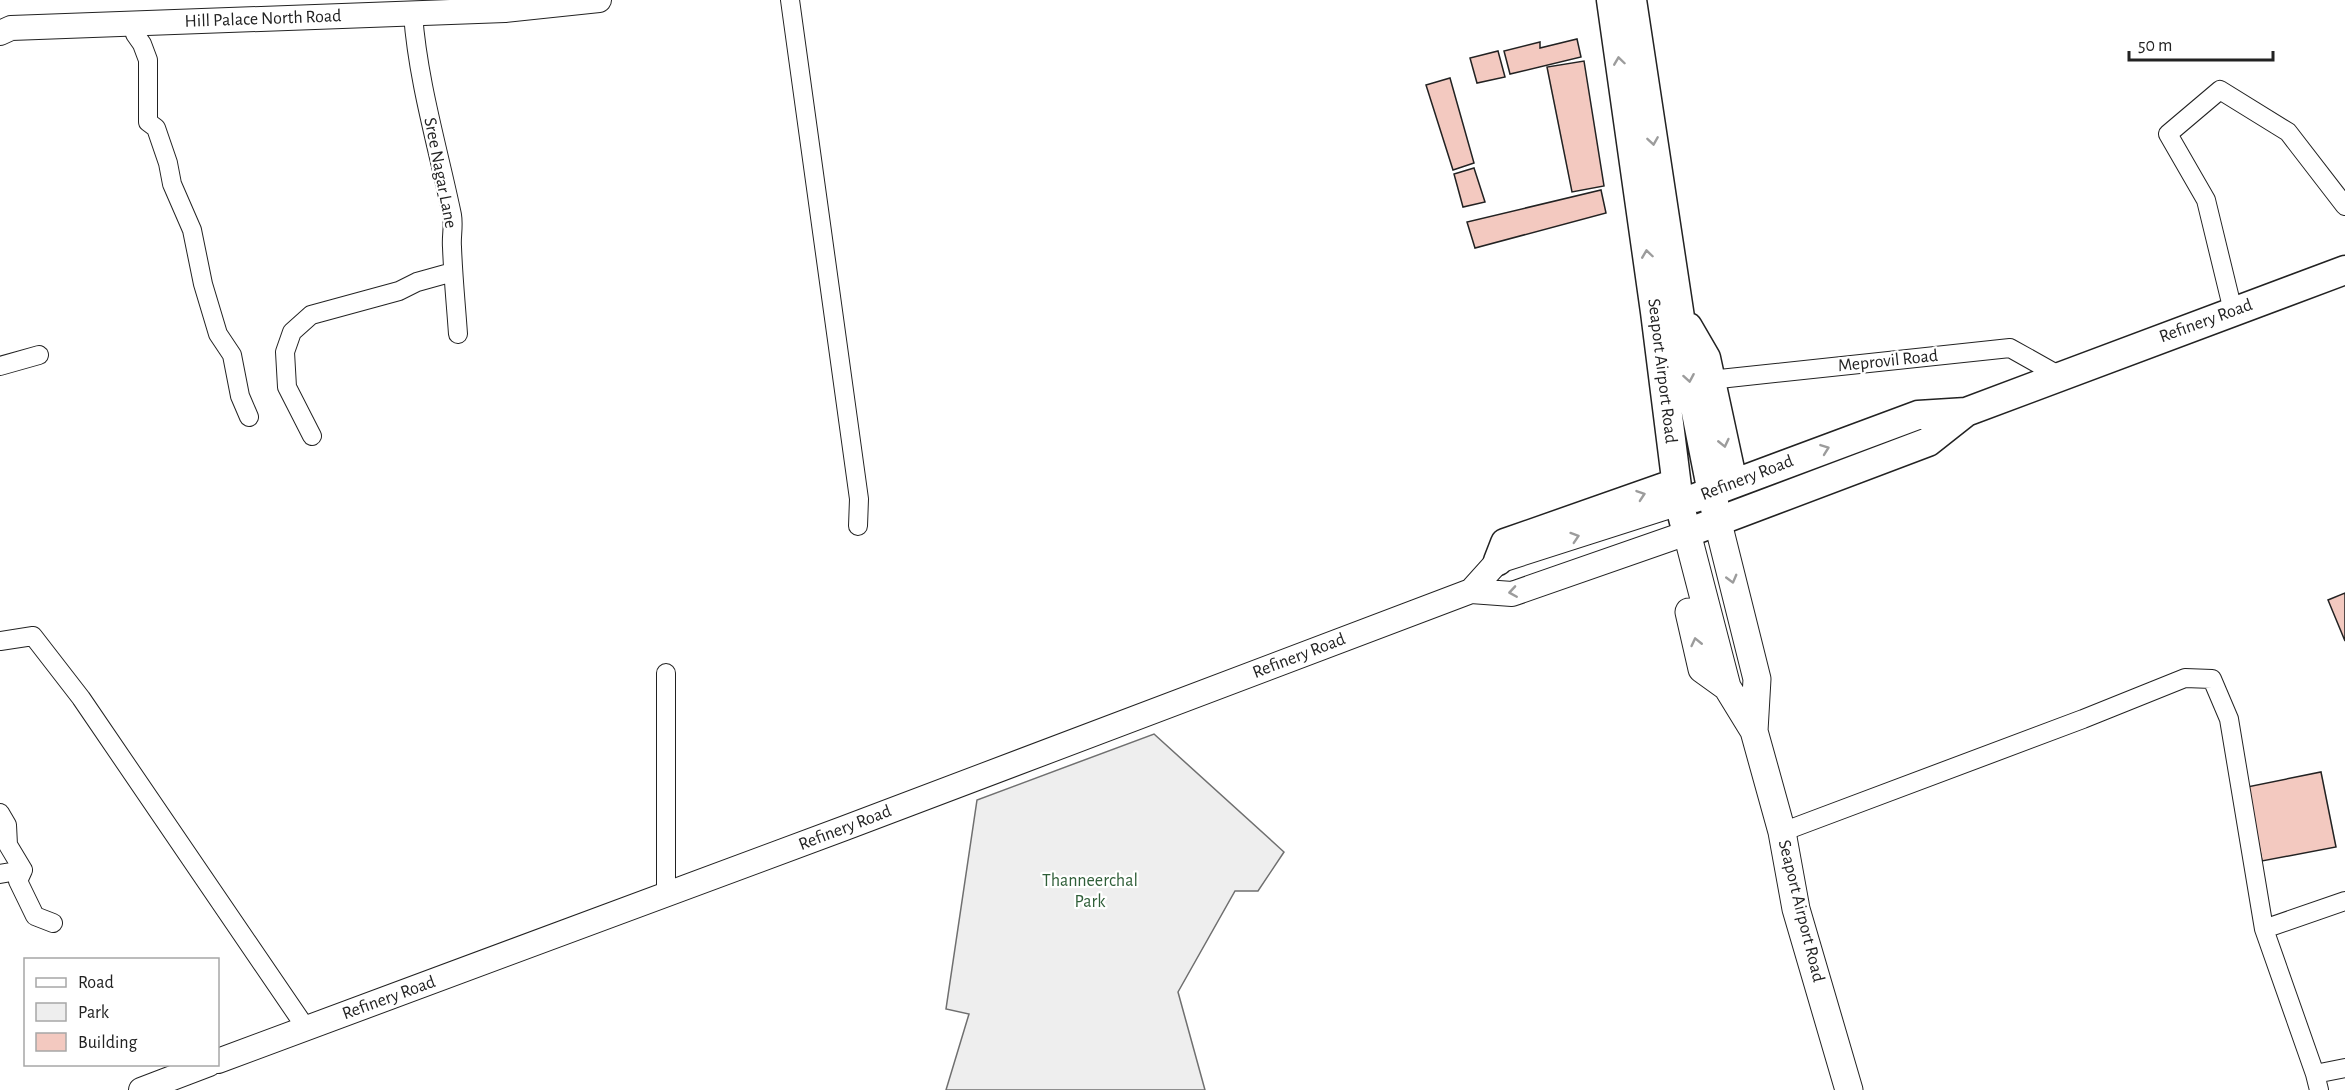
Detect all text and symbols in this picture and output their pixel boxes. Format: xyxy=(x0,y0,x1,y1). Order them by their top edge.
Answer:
street label: Hill Palace North Road xyxy=(184,7,342,31)
scale bar xyxy=(2129,24,2273,62)
text: 50 m xyxy=(2138,37,2172,55)
one-way arrow xyxy=(1614,56,1626,65)
street label: Sree Nagar Lane xyxy=(420,116,460,230)
one-way arrow xyxy=(1647,136,1659,146)
one-way arrow xyxy=(1641,249,1653,259)
street label: Refinery Road xyxy=(2157,296,2255,346)
street label: Seaport Airport Road xyxy=(1644,298,1680,444)
street label: Meprovil Road xyxy=(1837,347,1939,375)
one-way arrow xyxy=(1682,372,1695,382)
one-way arrow xyxy=(1717,437,1730,447)
one-way arrow xyxy=(1819,444,1830,456)
street label: Refinery Road xyxy=(1698,452,1796,504)
one-way arrow xyxy=(1635,490,1646,503)
one-way arrow xyxy=(1569,531,1580,544)
one-way arrow xyxy=(1725,574,1738,584)
one-way arrow xyxy=(1508,585,1517,597)
street label: Refinery Road xyxy=(1250,630,1348,682)
one-way arrow xyxy=(1690,637,1703,647)
street label: Refinery Road xyxy=(796,802,894,854)
street label: Seaport Airport Road xyxy=(1775,838,1827,984)
park label: Thanneerchal Park xyxy=(1042,872,1138,911)
legend xyxy=(24,958,219,1066)
street label: Refinery Road xyxy=(340,973,438,1023)
text: Road xyxy=(78,974,114,992)
text: Park xyxy=(78,1004,110,1022)
text: Building xyxy=(78,1034,138,1052)

